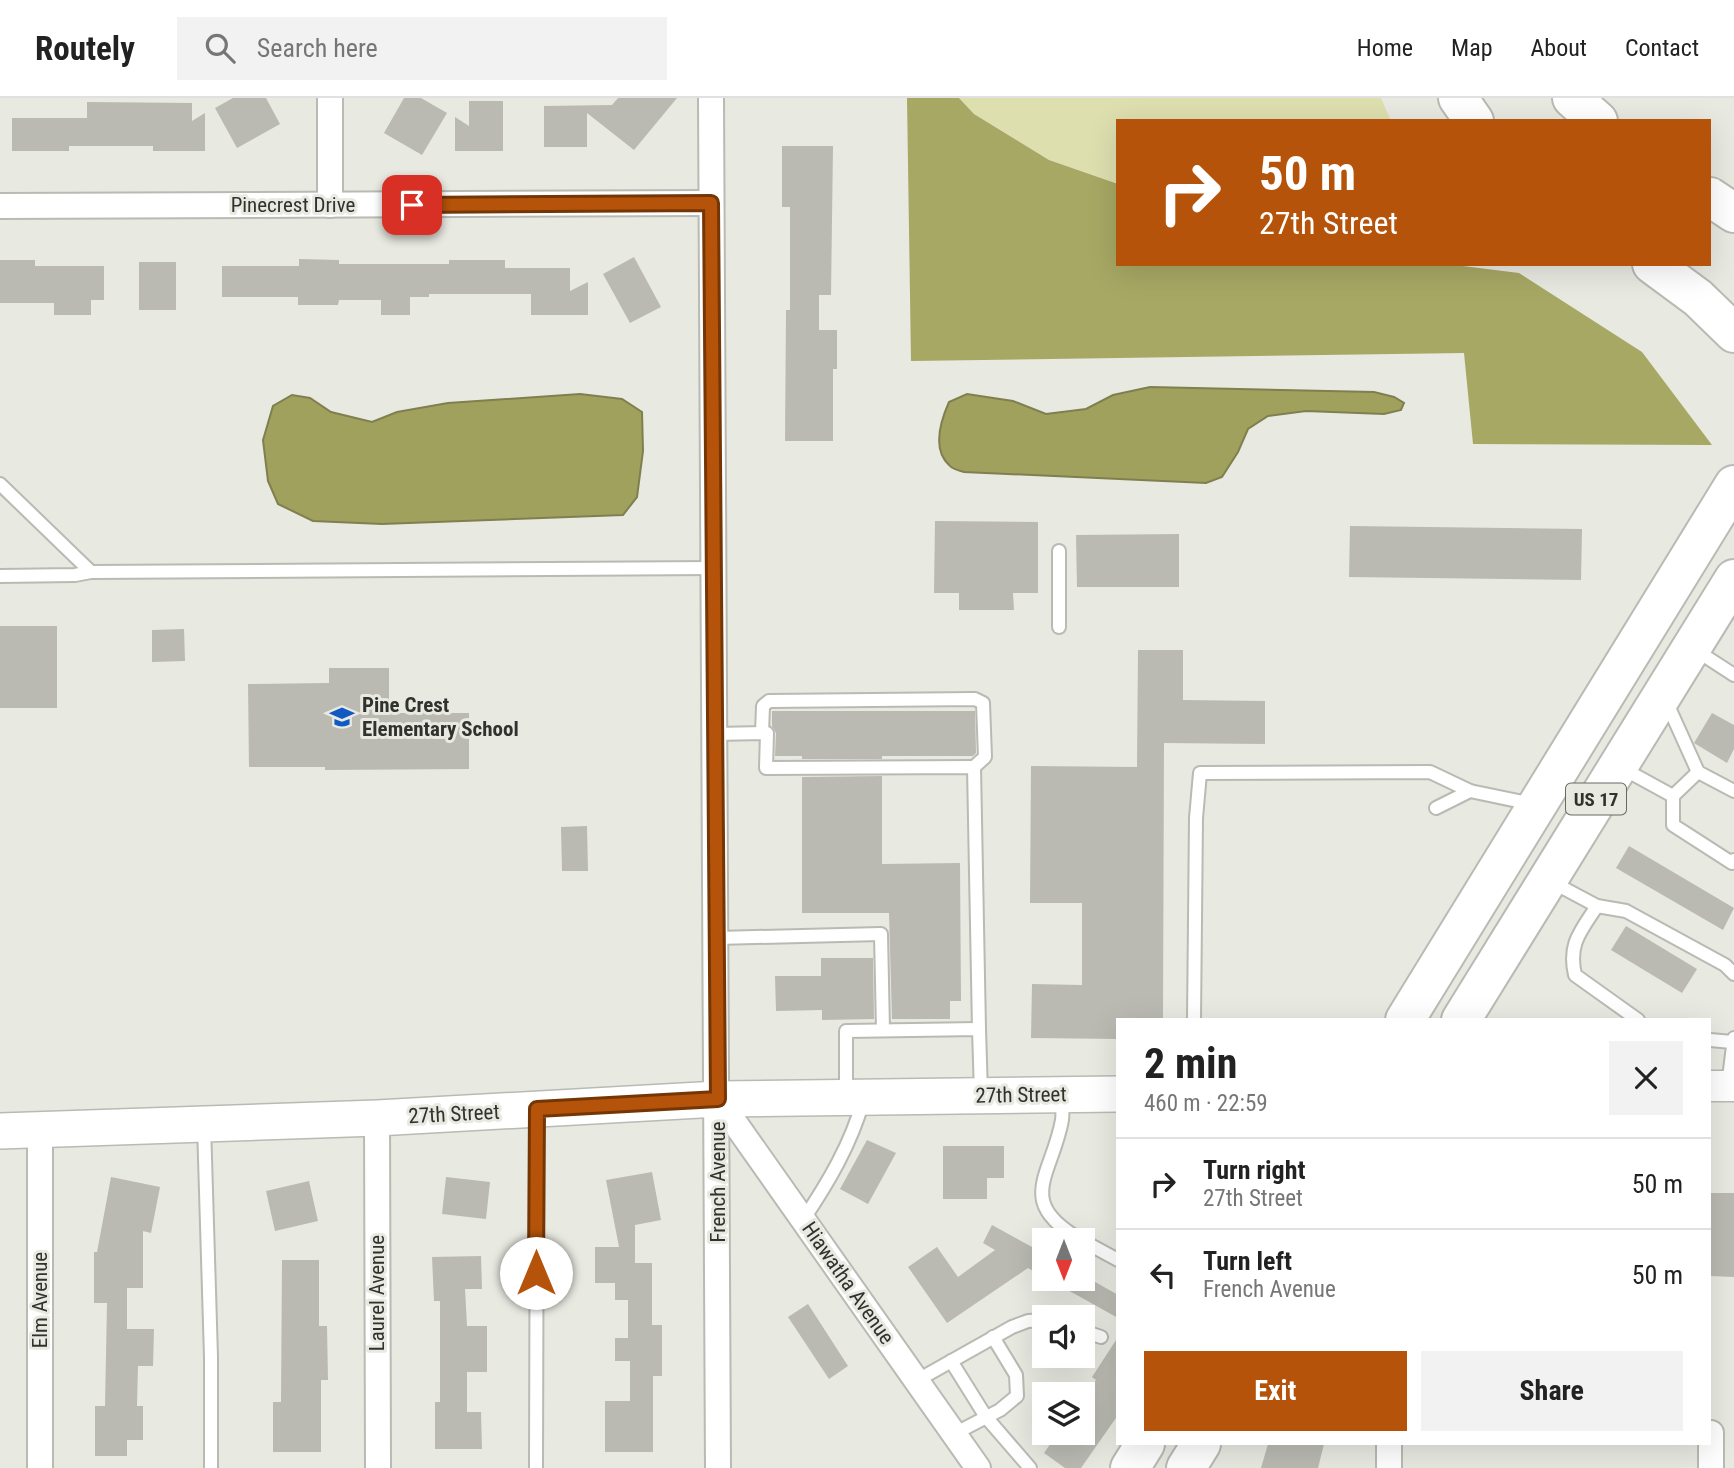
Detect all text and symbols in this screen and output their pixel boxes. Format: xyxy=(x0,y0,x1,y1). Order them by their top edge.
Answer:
search box xyxy=(177,17,667,80)
text: Routely xyxy=(35,29,135,68)
icon: search xyxy=(201,29,239,67)
text: Search here xyxy=(257,33,378,63)
text: Home xyxy=(1357,34,1413,62)
text: Map xyxy=(1451,34,1493,62)
text: About xyxy=(1531,34,1587,62)
text: Contact xyxy=(1625,34,1699,62)
text: 50 m xyxy=(1259,145,1356,202)
icon: right xyxy=(1144,147,1235,238)
pin xyxy=(382,175,442,235)
icon: arrive xyxy=(393,186,431,224)
street label: Pinecrest Drive xyxy=(231,193,356,217)
text: 27th Street xyxy=(1259,204,1398,242)
place label: Pine Crest Elementary School xyxy=(362,693,519,741)
school or university icon: Pine Crest Elementary School xyxy=(328,703,356,731)
road number: US 17 xyxy=(1566,784,1626,814)
text: 2 min xyxy=(1144,1039,1237,1088)
button: close xyxy=(1609,1041,1683,1115)
street label: 27th Street xyxy=(975,1082,1067,1108)
text: 460 m · 22:59 xyxy=(1144,1090,1268,1117)
street label: 27th Street xyxy=(408,1100,500,1128)
street label: French Avenue xyxy=(706,1121,730,1243)
text: Turn right xyxy=(1203,1155,1305,1185)
icon: right xyxy=(1144,1165,1182,1203)
text: 50 m xyxy=(1632,1169,1683,1199)
text: 27th Street xyxy=(1203,1185,1303,1212)
street label: Hiawatha Avenue xyxy=(797,1217,899,1349)
north arrow xyxy=(1032,1228,1096,1292)
map controls xyxy=(1032,1228,1095,1445)
street label: Laurel Avenue xyxy=(365,1235,389,1351)
position arrow xyxy=(499,1236,573,1310)
text: Turn left xyxy=(1203,1246,1292,1276)
street label: Elm Avenue xyxy=(28,1252,52,1348)
icon: left xyxy=(1144,1256,1182,1294)
text: 50 m xyxy=(1632,1260,1683,1290)
text: French Avenue xyxy=(1203,1276,1336,1303)
button: sound xyxy=(1032,1305,1095,1368)
button: Exit xyxy=(1144,1351,1407,1431)
button: Share xyxy=(1421,1351,1683,1431)
button: layers xyxy=(1032,1382,1095,1445)

